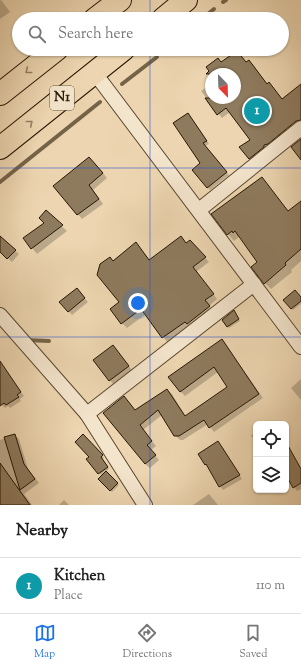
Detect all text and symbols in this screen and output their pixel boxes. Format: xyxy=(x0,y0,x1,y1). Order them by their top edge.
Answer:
search box xyxy=(12,12,289,56)
icon: search xyxy=(26,23,48,45)
text: Search here xyxy=(58,24,133,45)
one-way arrow xyxy=(26,67,33,74)
north arrow xyxy=(205,68,241,104)
road number: N1 xyxy=(50,86,74,110)
pin: 1 xyxy=(244,96,270,126)
one-way arrow xyxy=(26,121,33,128)
your location xyxy=(128,293,148,313)
map controls xyxy=(253,421,289,493)
button: locate xyxy=(253,421,289,457)
button: layers xyxy=(253,457,289,493)
text: Nearby xyxy=(16,519,68,543)
text: Kitchen xyxy=(54,566,105,587)
text: 1 xyxy=(27,577,31,595)
text: 110 m xyxy=(256,577,285,595)
text: Place xyxy=(54,587,83,605)
tab: Map xyxy=(34,622,56,662)
tab: Directions xyxy=(123,622,172,662)
tab: Saved xyxy=(239,622,267,662)

